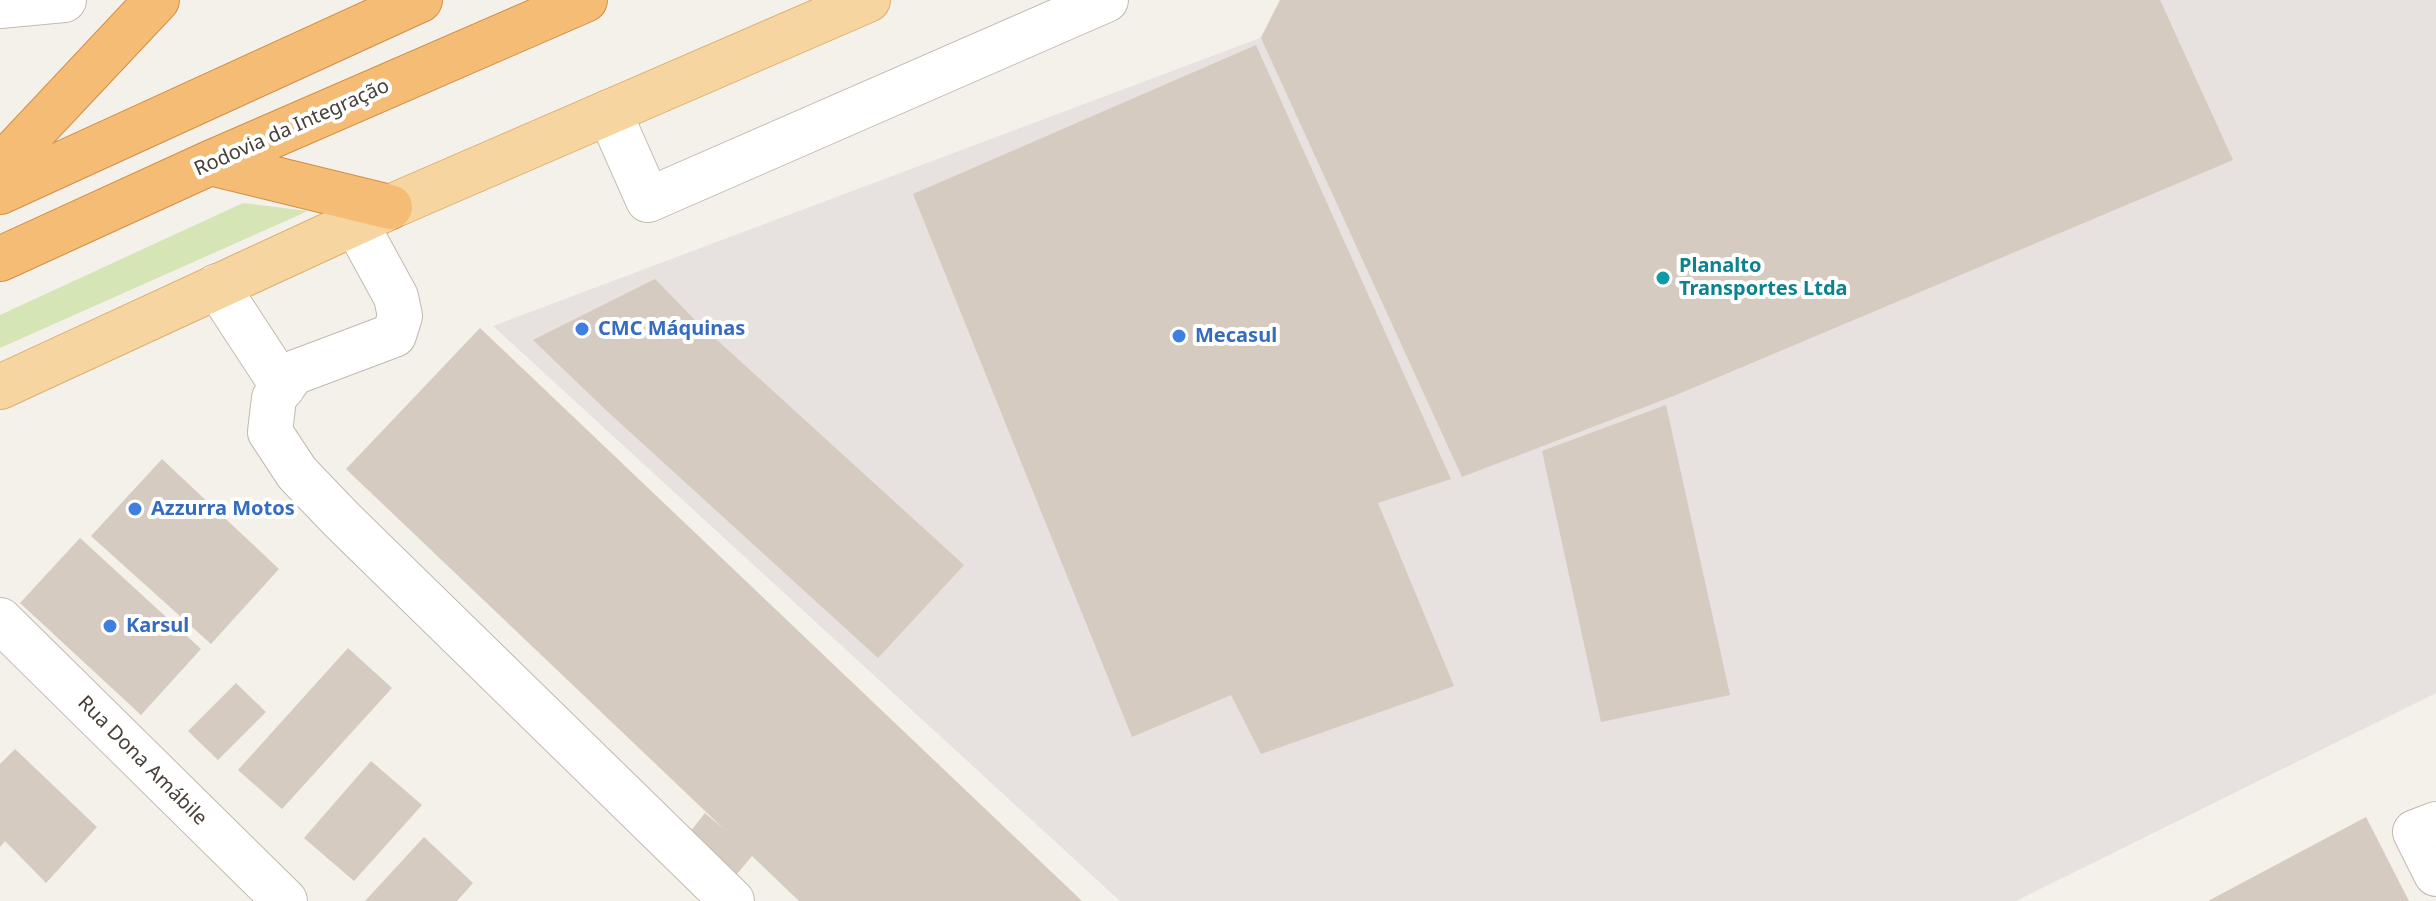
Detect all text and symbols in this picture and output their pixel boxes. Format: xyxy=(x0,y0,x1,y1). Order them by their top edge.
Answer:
street label: Rodovia da Integração xyxy=(191,74,393,182)
place label: Planalto Transportes Ltda xyxy=(1679,254,1848,301)
marker: Planalto Transportes Ltda xyxy=(1654,269,1672,287)
place label: CMC Máquinas xyxy=(598,317,745,341)
marker: CMC Máquinas xyxy=(573,320,591,338)
place label: Mecasul xyxy=(1195,324,1277,348)
marker: Mecasul xyxy=(1170,327,1188,345)
place label: Azzurra Motos xyxy=(151,497,295,521)
marker: Azzurra Motos xyxy=(126,500,144,518)
place label: Karsul xyxy=(126,614,189,638)
marker: Karsul xyxy=(101,617,119,635)
street label: Rua Dona Amábile xyxy=(72,691,212,831)

